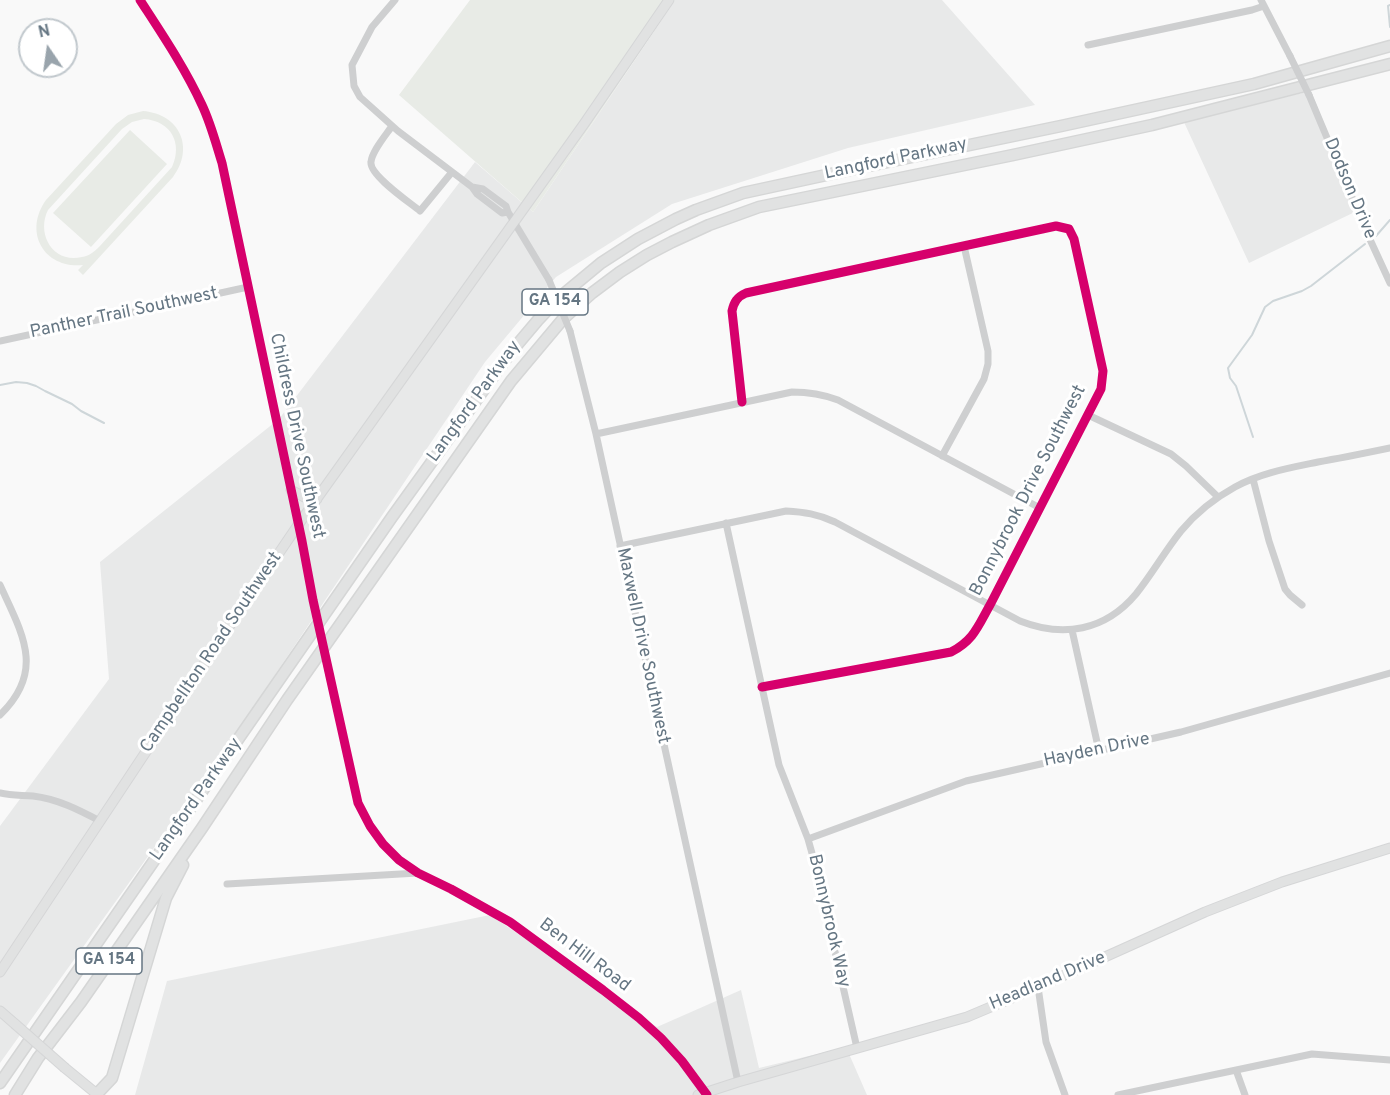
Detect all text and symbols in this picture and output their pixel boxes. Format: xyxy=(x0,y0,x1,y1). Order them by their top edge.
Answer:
north arrow xyxy=(18,18,78,78)
text: N xyxy=(37,21,52,43)
street label: Langford Parkway xyxy=(823,134,969,186)
street label: Dodson Drive xyxy=(1318,135,1380,243)
street label: Panther Trail Southwest xyxy=(28,284,220,344)
road number: GA 154 xyxy=(522,289,588,315)
street label: Childress Drive Southwest xyxy=(264,331,328,541)
street label: Langford Parkway xyxy=(424,337,526,467)
street label: Bonnybrook Drive Southwest xyxy=(966,382,1092,600)
street label: Maxwell Drive Southwest xyxy=(611,546,673,746)
street label: Campbellton Road Southwest xyxy=(137,548,287,758)
street label: Hayden Drive xyxy=(1042,729,1152,773)
street label: Langford Parkway xyxy=(147,734,247,866)
street label: Bonnybrook Way xyxy=(802,852,854,990)
street label: Ben Hill Road xyxy=(534,915,634,997)
road number: GA 154 xyxy=(76,948,142,974)
street label: Headland Drive xyxy=(987,948,1109,1016)

